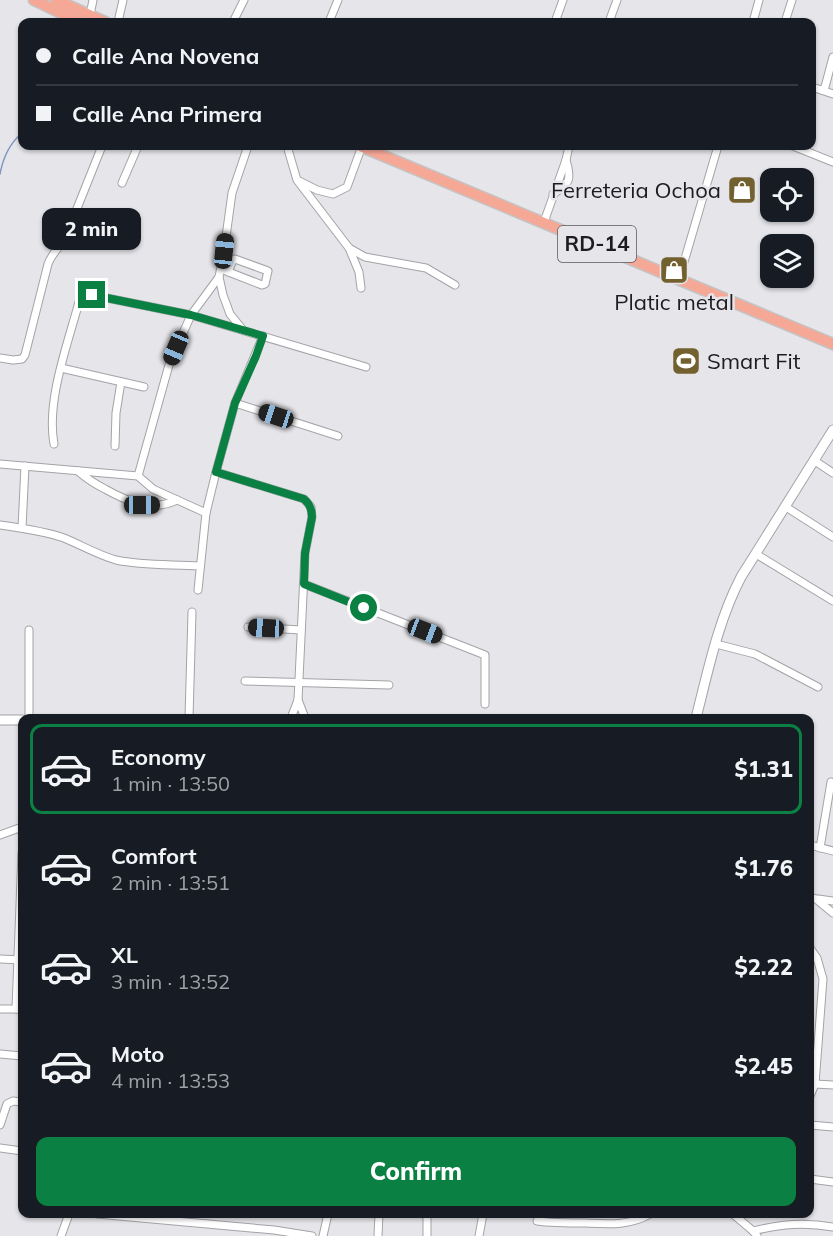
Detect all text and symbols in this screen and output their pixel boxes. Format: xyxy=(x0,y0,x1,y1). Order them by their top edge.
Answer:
text: Calle Ana Novena xyxy=(72,42,259,70)
text: Calle Ana Primera xyxy=(72,100,262,128)
map controls xyxy=(760,168,814,288)
button: locate xyxy=(760,168,814,222)
shop icon: Ferreteria Ochoa xyxy=(726,174,758,206)
place label: Ferreteria Ochoa xyxy=(551,176,721,204)
callout: 2 min xyxy=(42,208,142,250)
text: 2 min xyxy=(65,216,118,241)
road number: RD-14 xyxy=(558,226,636,262)
car xyxy=(213,232,235,270)
button: layers xyxy=(760,234,814,288)
shop icon: Platic metal xyxy=(658,254,690,286)
route end xyxy=(78,281,105,308)
place label: Platic metal xyxy=(614,288,734,316)
car xyxy=(161,328,191,368)
sports icon: Smart Fit xyxy=(670,345,702,377)
place label: Smart Fit xyxy=(707,347,801,375)
car xyxy=(256,402,296,430)
car xyxy=(124,496,160,514)
route start xyxy=(350,594,377,621)
car xyxy=(405,616,445,646)
car xyxy=(248,618,284,638)
icon: car xyxy=(39,742,93,796)
text: Economy xyxy=(111,743,206,771)
text: $1.31 xyxy=(734,755,793,783)
text: 1 min · 13:50 xyxy=(111,771,230,796)
icon: car xyxy=(39,841,93,895)
text: Comfort xyxy=(111,842,197,870)
text: $1.76 xyxy=(734,854,793,882)
text: 2 min · 13:51 xyxy=(111,870,230,895)
icon: car xyxy=(39,940,93,994)
text: XL xyxy=(111,941,138,969)
text: $2.22 xyxy=(734,953,793,981)
text: 3 min · 13:52 xyxy=(111,969,230,994)
icon: car xyxy=(39,1039,93,1093)
text: Moto xyxy=(111,1040,164,1068)
text: $2.45 xyxy=(734,1052,793,1080)
text: 4 min · 13:53 xyxy=(111,1068,230,1093)
button: Confirm xyxy=(36,1137,796,1206)

